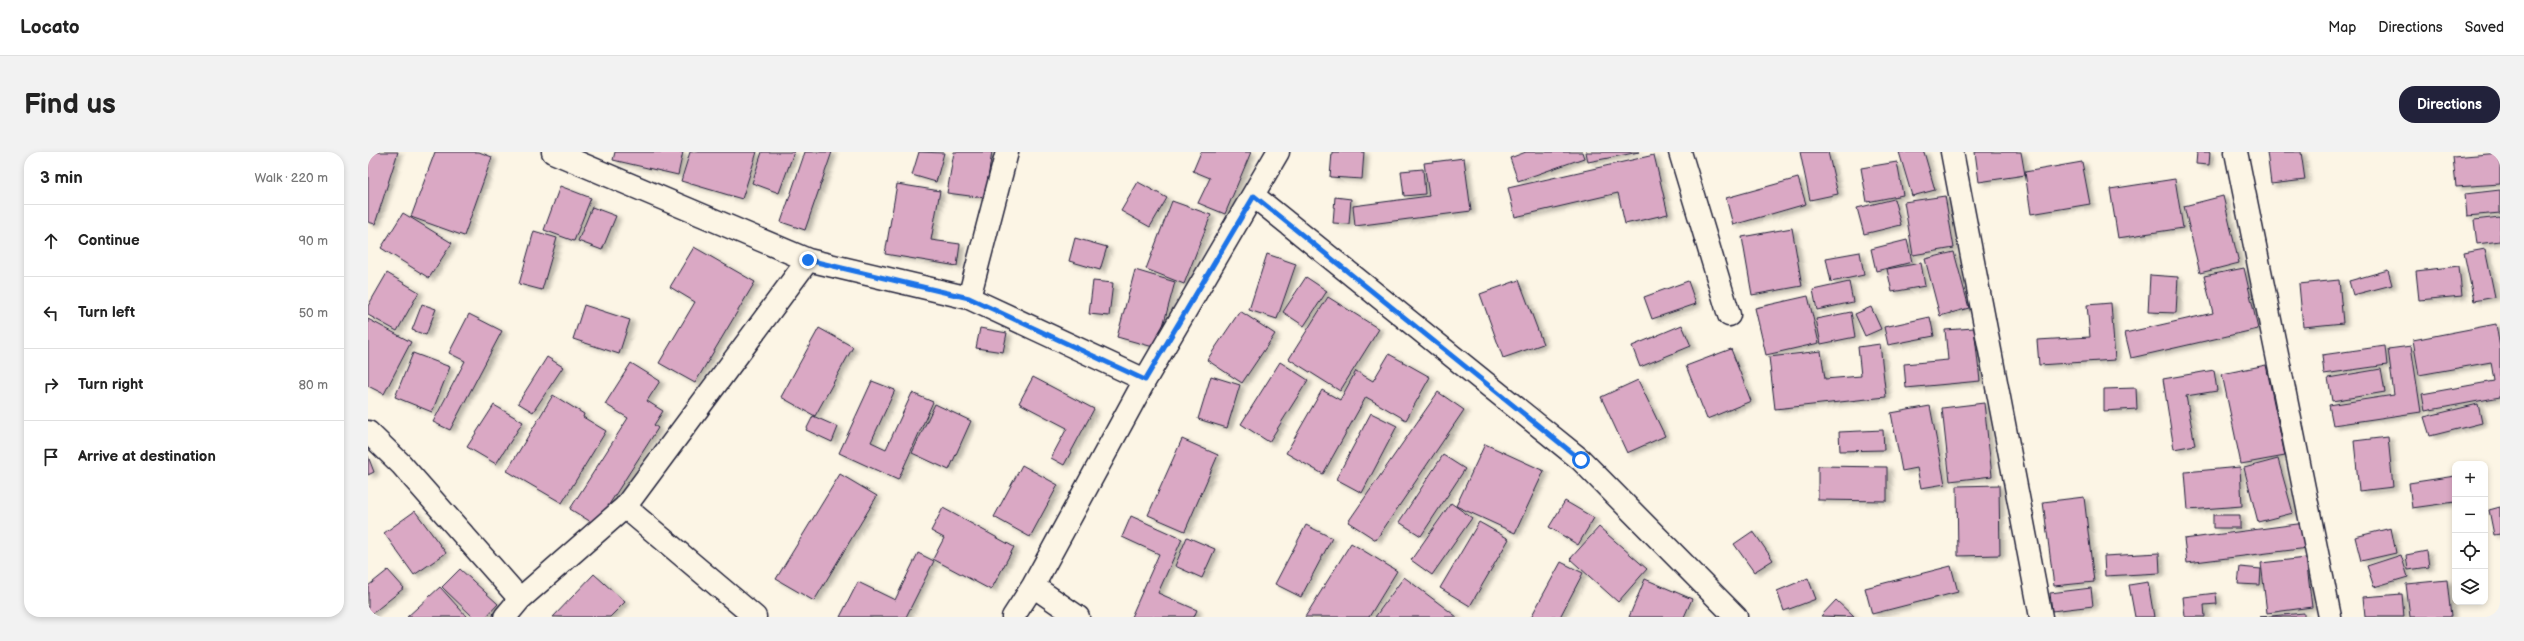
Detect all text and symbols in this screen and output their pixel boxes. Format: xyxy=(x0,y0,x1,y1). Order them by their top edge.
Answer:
text: Locato xyxy=(20,16,80,39)
text: Map xyxy=(2328,19,2356,36)
text: Directions xyxy=(2378,19,2443,36)
text: Saved xyxy=(2465,19,2504,36)
button: Directions xyxy=(2399,86,2500,123)
text: Find us xyxy=(24,88,116,121)
text: 3 min xyxy=(40,168,83,188)
text: Walk · 220 m xyxy=(255,170,328,186)
icon: ahead xyxy=(40,230,62,252)
text: Continue xyxy=(78,231,140,250)
text: 90 m xyxy=(299,233,328,249)
route end xyxy=(799,251,817,269)
icon: left xyxy=(40,302,62,324)
text: Turn left xyxy=(78,303,135,322)
text: 50 m xyxy=(299,305,328,321)
icon: right xyxy=(40,374,62,396)
text: Turn right xyxy=(78,375,143,394)
text: 80 m xyxy=(299,377,328,393)
icon: arrive xyxy=(40,446,62,468)
text: Arrive at destination xyxy=(78,447,216,466)
route start xyxy=(1572,451,1590,469)
map controls xyxy=(2452,461,2488,605)
button: + xyxy=(2452,461,2488,497)
button: − xyxy=(2452,497,2488,533)
button: locate xyxy=(2452,533,2488,569)
button: layers xyxy=(2452,569,2488,605)

